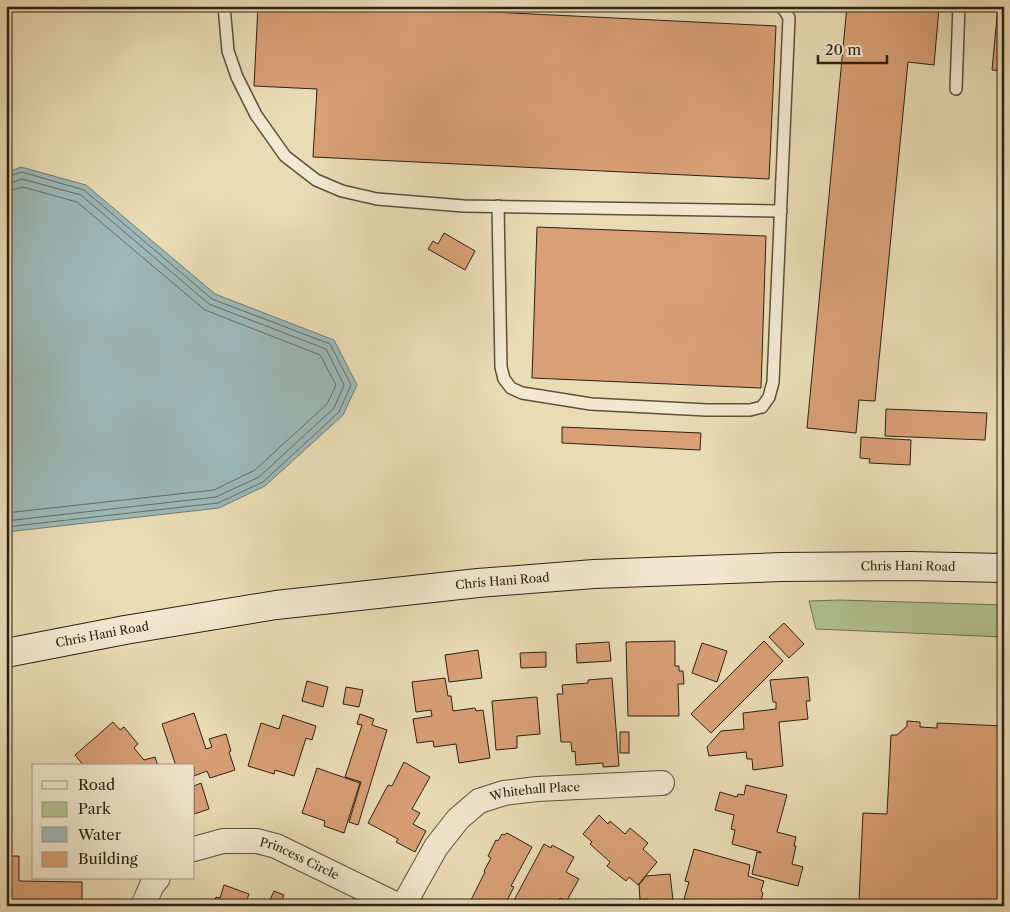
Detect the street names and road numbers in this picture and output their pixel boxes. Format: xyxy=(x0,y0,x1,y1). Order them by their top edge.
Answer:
street label: Chris Hani Road xyxy=(861,558,956,574)
street label: Chris Hani Road xyxy=(455,569,551,592)
street label: Chris Hani Road xyxy=(54,618,151,650)
street label: Whitehall Place xyxy=(487,779,581,804)
street label: Princess Circle xyxy=(258,834,342,883)

